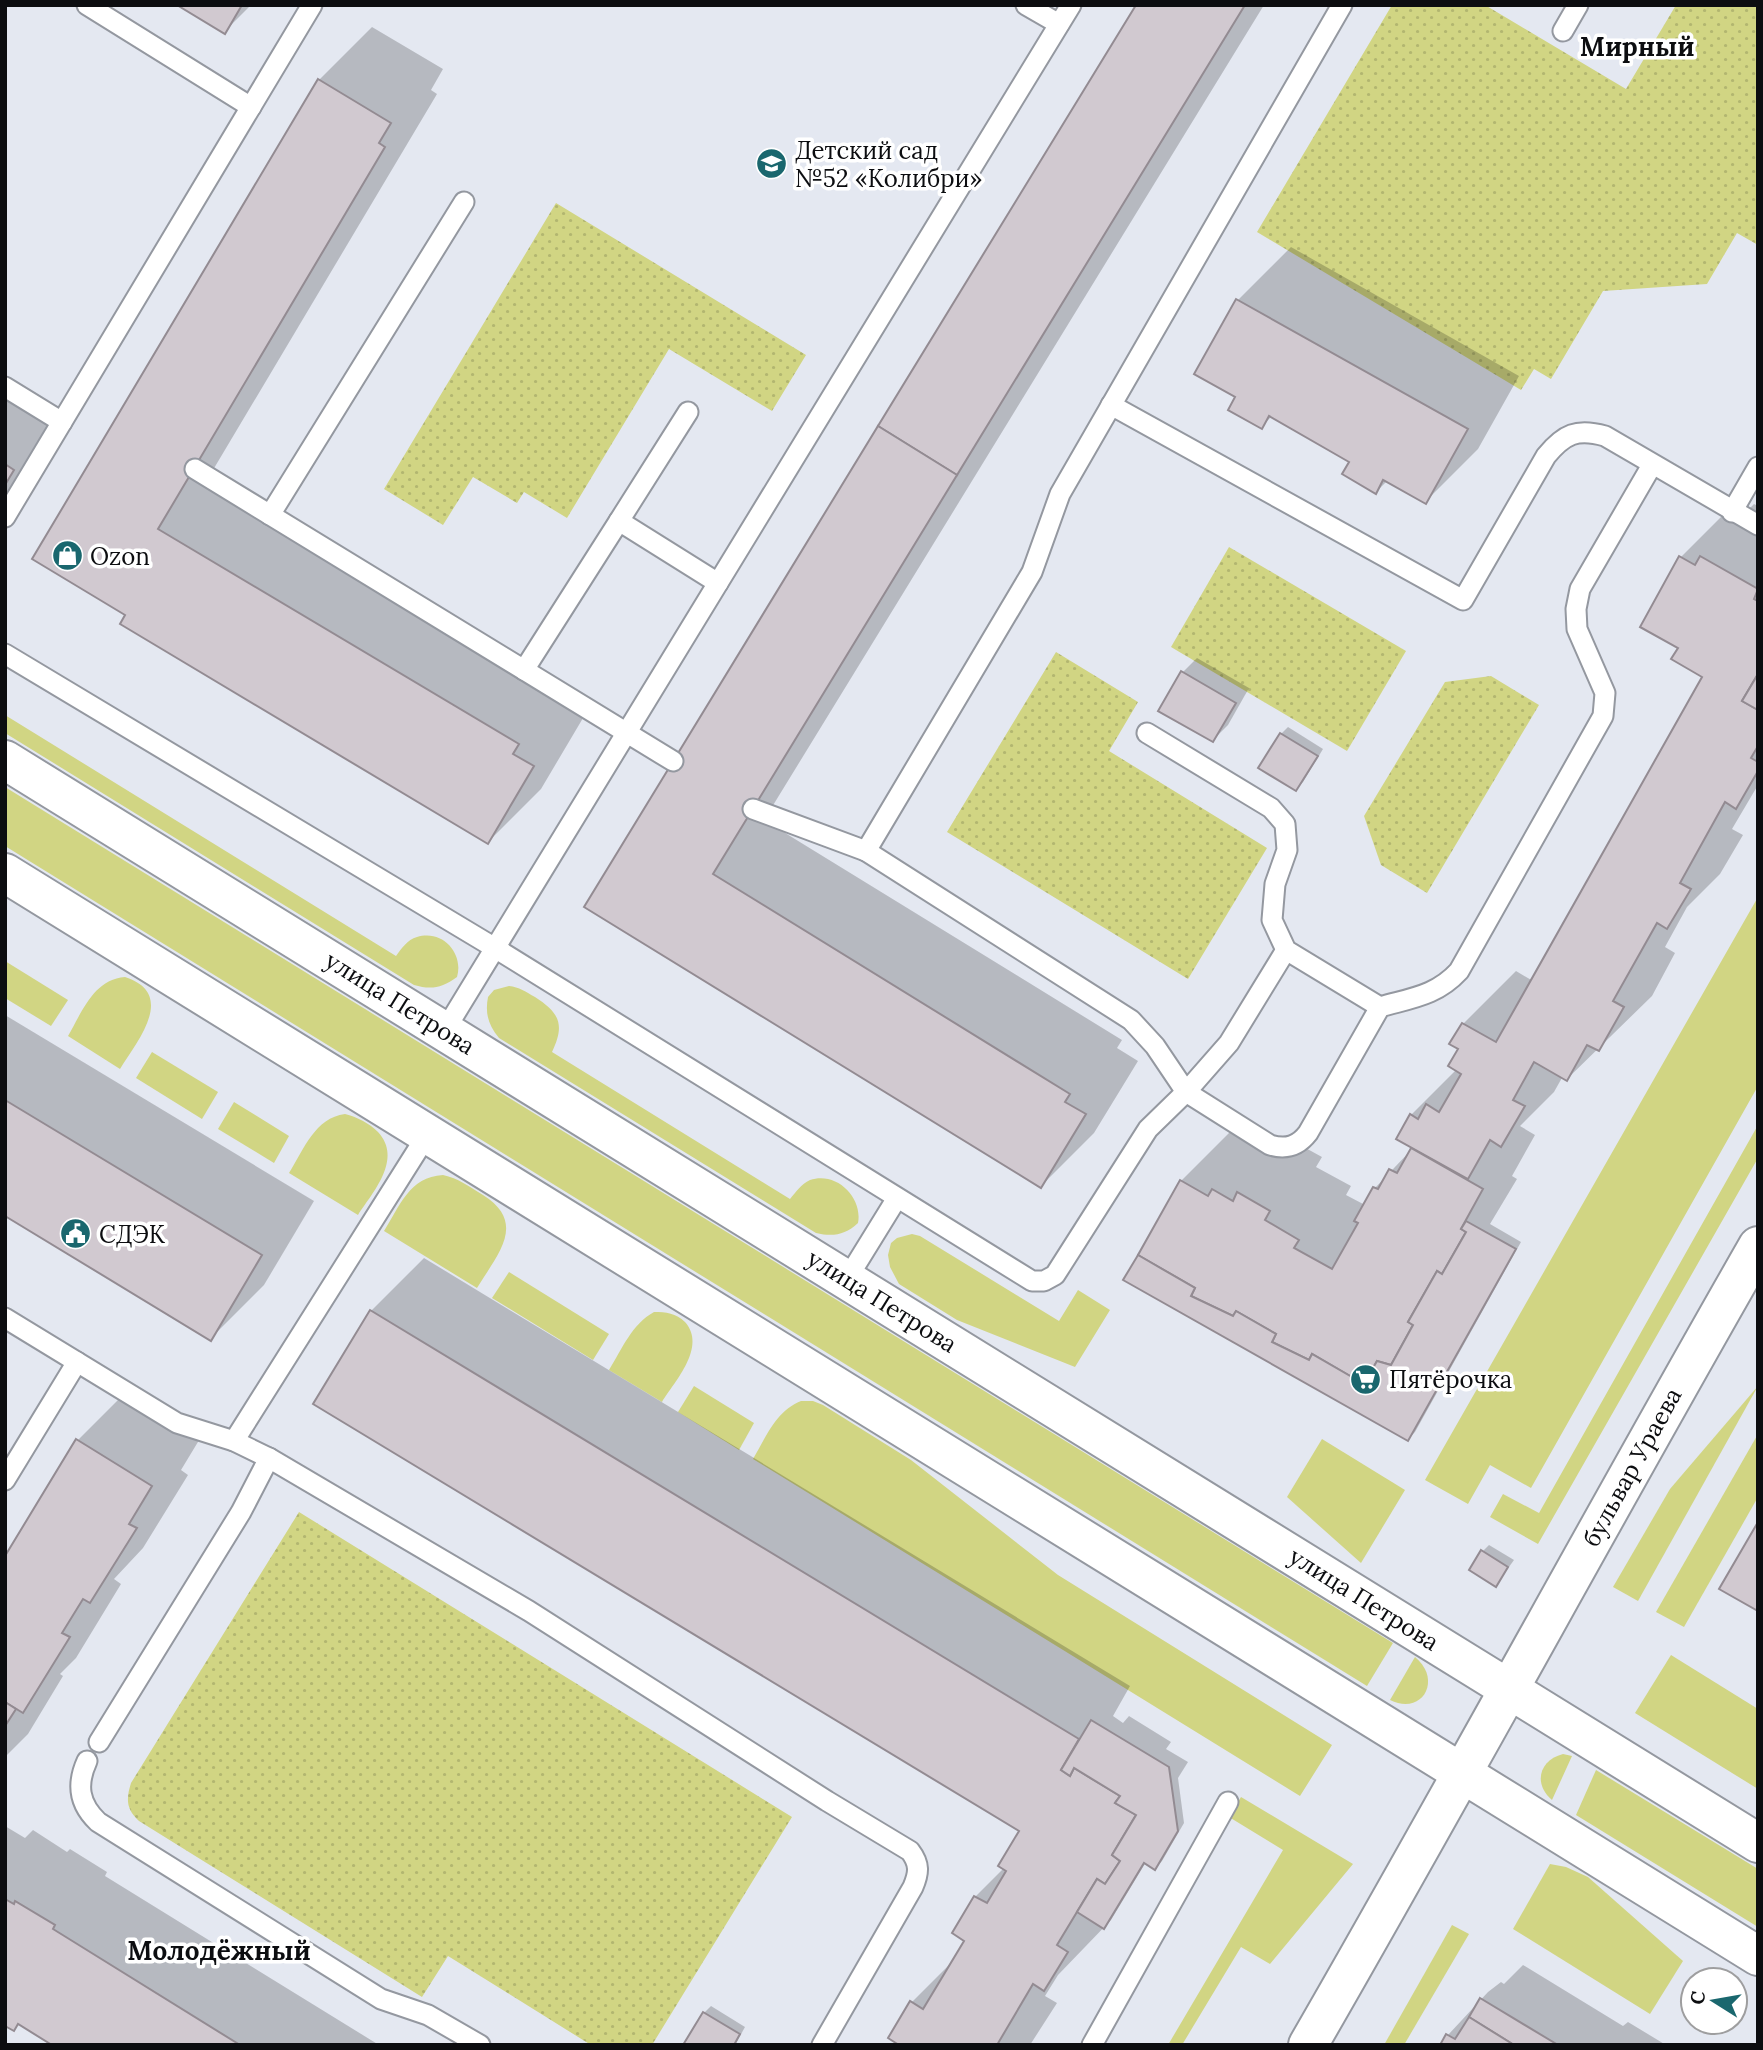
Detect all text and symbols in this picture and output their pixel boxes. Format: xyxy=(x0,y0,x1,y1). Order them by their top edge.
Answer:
district label: Мирный xyxy=(1580,30,1694,63)
place label: Детский сад №52 «Колибри» xyxy=(795,135,982,194)
school or university icon: Детский сад №52 «Колибри» xyxy=(755,147,789,181)
shop icon: Ozon xyxy=(50,539,84,573)
place label: Ozon xyxy=(90,541,150,572)
street label: улица Петрова xyxy=(319,944,481,1062)
public building icon: СДЭК xyxy=(59,1217,93,1251)
place label: СДЭК xyxy=(99,1219,166,1250)
street label: улица Петрова xyxy=(801,1242,963,1360)
supermarket icon: Пятёрочка xyxy=(1349,1362,1383,1396)
place label: Пятёрочка xyxy=(1389,1364,1512,1395)
street label: бульвар Ураева xyxy=(1576,1382,1688,1552)
street label: улица Петрова xyxy=(1283,1540,1445,1658)
district label: Молодёжный xyxy=(127,1934,311,1967)
north arrow xyxy=(1679,1966,1749,2036)
text: С xyxy=(1684,1989,1710,2006)

